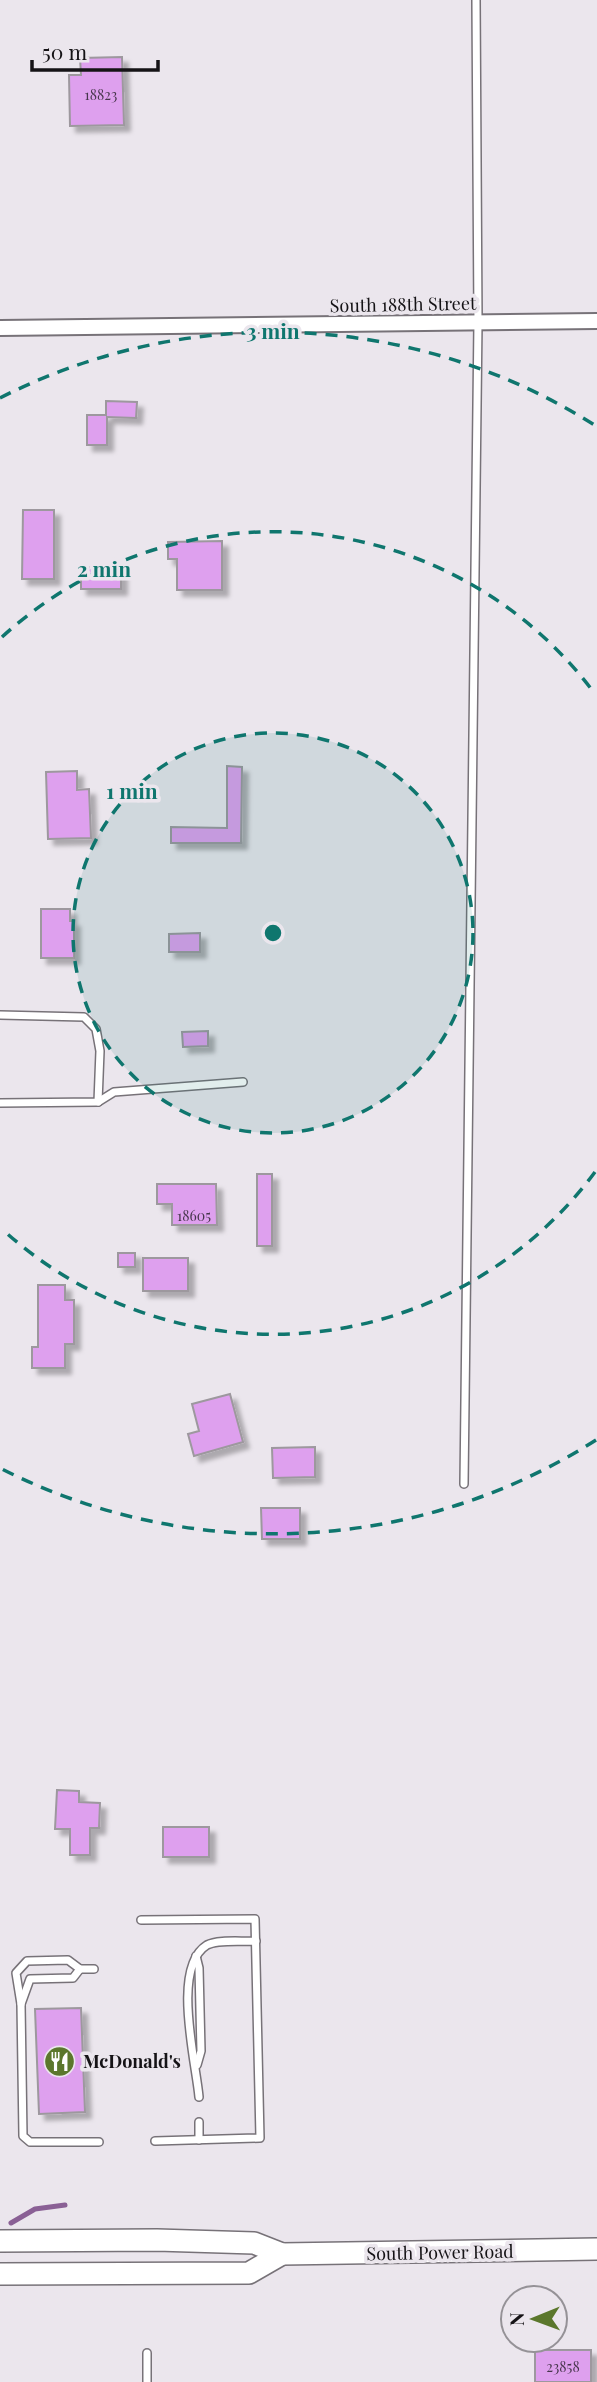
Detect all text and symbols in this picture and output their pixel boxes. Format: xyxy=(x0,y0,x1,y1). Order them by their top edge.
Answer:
scale bar xyxy=(32,28,158,72)
text: 50 m xyxy=(42,37,88,65)
house number: 18823 xyxy=(85,85,117,104)
street label: South 188th Street xyxy=(329,291,477,317)
text: 3 min xyxy=(246,316,300,344)
text: 2 min xyxy=(77,554,131,582)
text: 1 min xyxy=(106,776,158,804)
centre of rings xyxy=(261,921,285,945)
house number: 18605 xyxy=(177,1206,211,1225)
restaurant icon: McDonald's xyxy=(43,2044,77,2078)
place label: McDonald's xyxy=(83,2049,181,2073)
street label: South Power Road xyxy=(366,2239,514,2265)
north arrow xyxy=(499,2284,569,2354)
text: N xyxy=(503,2312,529,2326)
house number: 23858 xyxy=(546,2357,580,2376)

